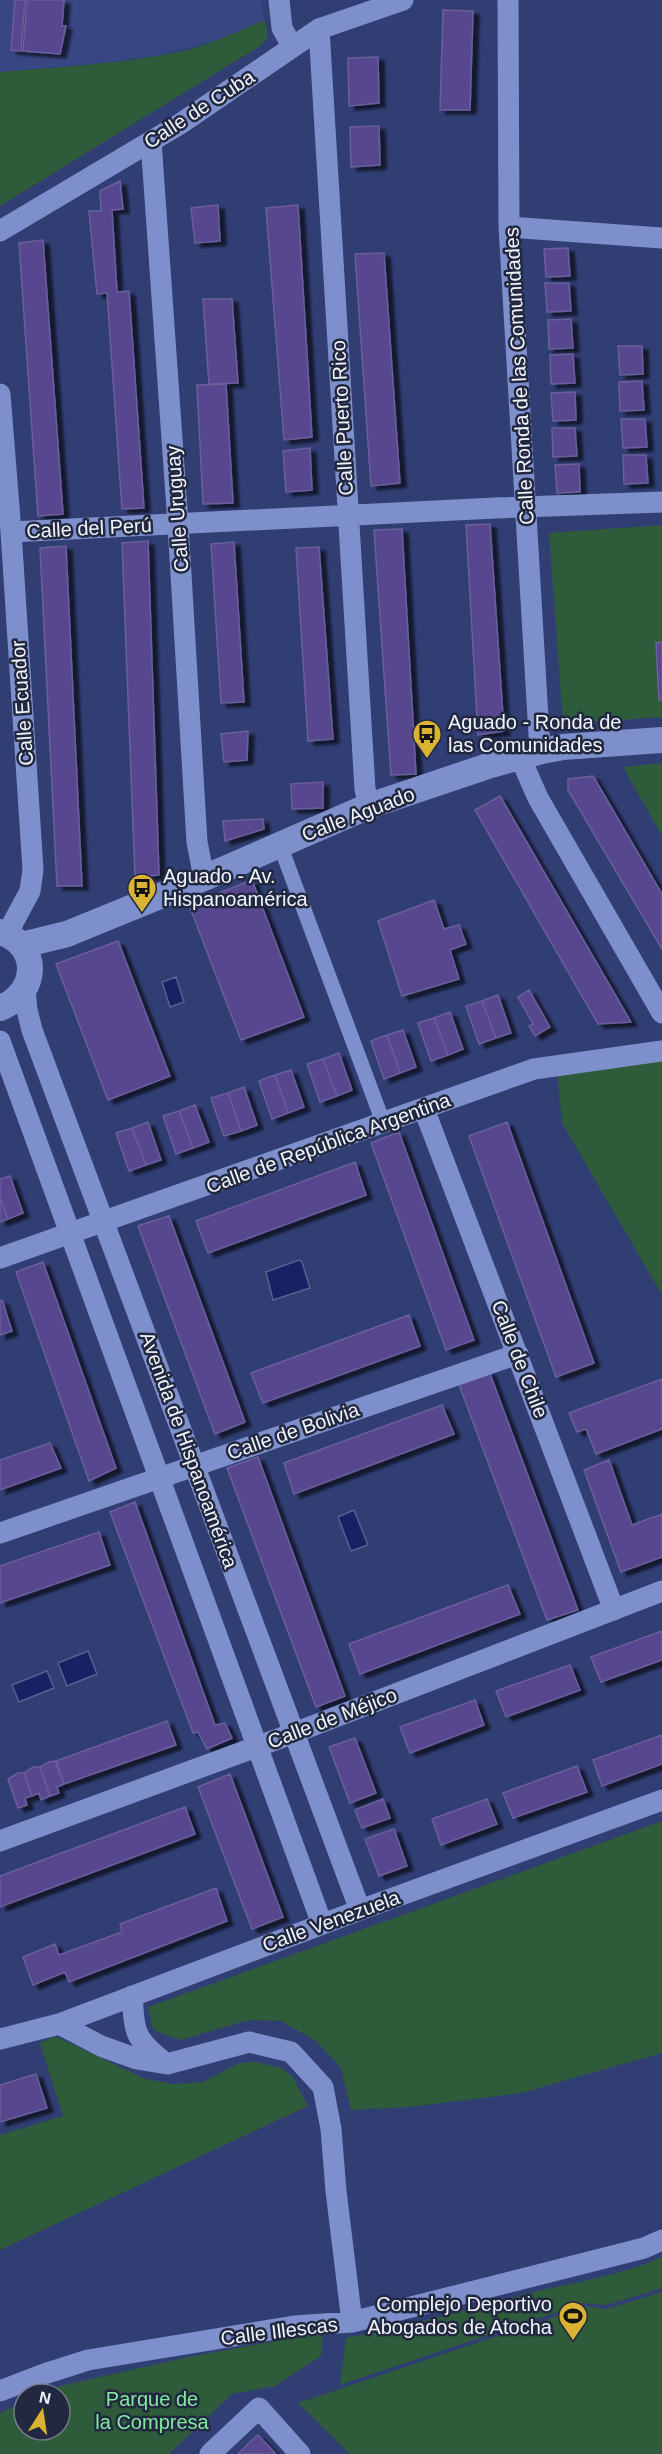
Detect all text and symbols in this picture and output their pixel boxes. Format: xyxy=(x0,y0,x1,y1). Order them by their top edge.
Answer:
street label: Calle de Cuba xyxy=(140,65,259,153)
street label: Calle Ronda de las Comunidades xyxy=(500,227,538,525)
street label: Calle Puerto Rico xyxy=(327,340,357,496)
street label: Calle Uruguay xyxy=(162,445,192,573)
street label: Calle del Perú xyxy=(26,514,152,542)
street label: Calle Ecuador xyxy=(7,639,37,766)
place label: Aguado - Ronda de las Comunidades xyxy=(448,711,621,756)
bus stop icon: Aguado - Ronda de las Comunidades xyxy=(411,718,443,760)
street label: Calle Aguado xyxy=(299,782,417,846)
place label: Aguado - Av. Hispanoamérica xyxy=(163,865,308,910)
bus stop icon: Aguado - Av. Hispanoamérica xyxy=(126,872,158,914)
street label: Calle de República Argentina xyxy=(203,1088,454,1197)
street label: Calle de Chile xyxy=(487,1297,553,1421)
street label: Avenida de Hispanoamérica xyxy=(136,1329,242,1572)
street label: Calle de Bolivia xyxy=(224,1398,363,1464)
street label: Calle de Méjico xyxy=(264,1683,400,1753)
street label: Calle Venezuela xyxy=(259,1886,403,1956)
place label: Complejo Deportivo Abogados de Atocha xyxy=(367,2293,553,2338)
sports icon: Complejo Deportivo Abogados de Atocha xyxy=(557,2300,589,2342)
street label: Calle Illescas xyxy=(219,2313,339,2349)
north arrow xyxy=(12,2382,72,2442)
text: N xyxy=(38,2388,52,2407)
park label: Parque de la Compresa xyxy=(95,2388,210,2433)

